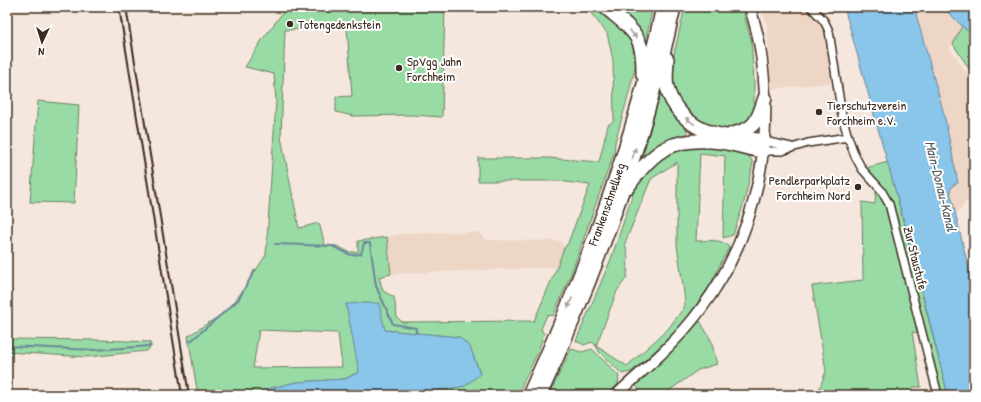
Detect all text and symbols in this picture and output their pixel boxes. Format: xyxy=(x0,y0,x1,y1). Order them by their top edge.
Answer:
place label: Totengedenkstein xyxy=(298,15,381,33)
marker: Totengedenkstein xyxy=(285,19,295,29)
north arrow xyxy=(22,22,62,62)
one-way arrow xyxy=(629,28,637,39)
text: N xyxy=(38,45,45,59)
place label: SpVgg Jahn Forchheim xyxy=(406,52,462,85)
marker: SpVgg Jahn Forchheim xyxy=(394,63,404,73)
place label: Tierschutzverein Forchheim e.V. xyxy=(826,96,906,129)
marker: Tierschutzverein Forchheim e.V. xyxy=(814,107,824,117)
one-way arrow xyxy=(685,117,696,126)
water label: Main-Donau-Kanal xyxy=(921,139,962,234)
one-way arrow xyxy=(631,147,637,159)
street label: Frankenschnellweg xyxy=(583,160,629,249)
place label: Pendlerparkplatz Forchheim Nord xyxy=(769,171,850,204)
marker: Pendlerparkplatz Forchheim Nord xyxy=(853,182,863,192)
street label: Zur Staustufe xyxy=(899,224,933,292)
one-way arrow xyxy=(566,298,572,310)

